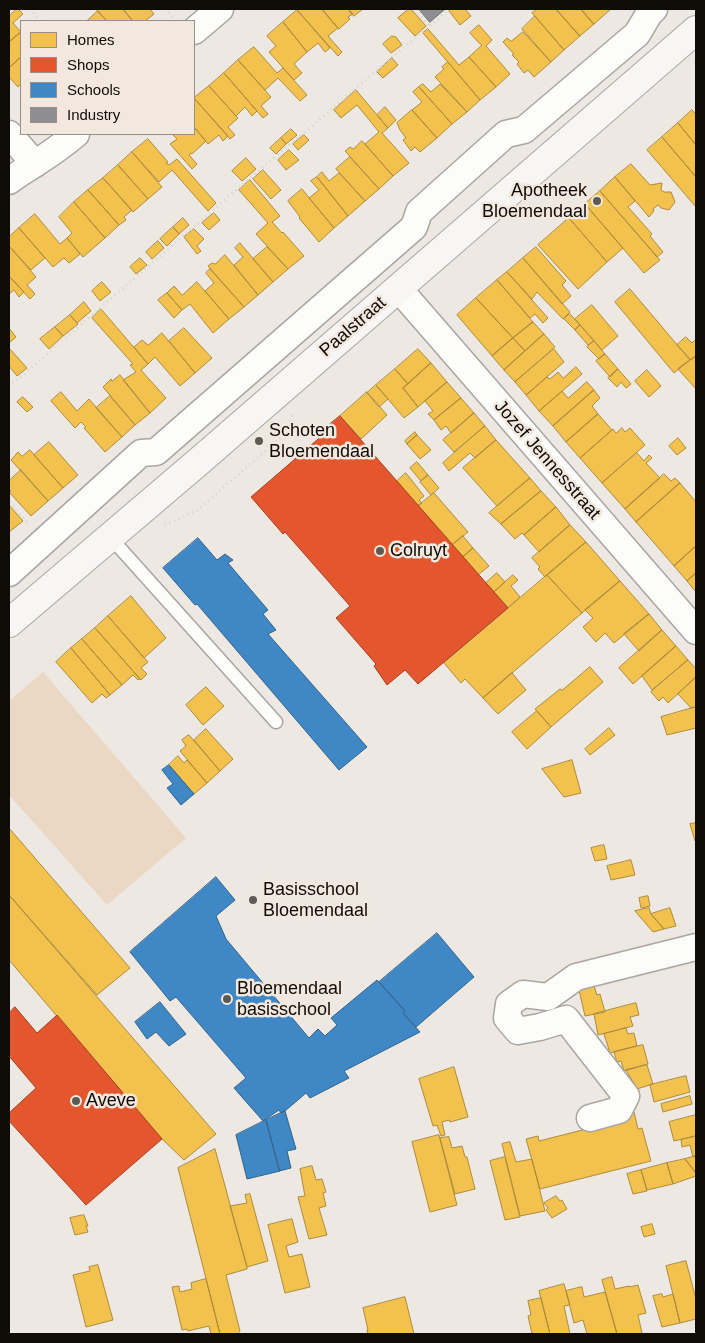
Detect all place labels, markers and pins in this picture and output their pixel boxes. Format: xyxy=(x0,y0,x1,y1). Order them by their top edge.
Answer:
place label: Apotheek Bloemendaal xyxy=(482,180,587,222)
marker: Apotheek Bloemendaal xyxy=(591,195,603,207)
place label: Schoten Bloemendaal xyxy=(269,420,374,462)
marker: Schoten Bloemendaal xyxy=(253,435,265,447)
place label: Colruyt xyxy=(390,540,447,562)
marker: Colruyt xyxy=(374,545,386,557)
place label: Basisschool Bloemendaal xyxy=(263,879,368,922)
marker: Basisschool Bloemendaal xyxy=(247,894,259,906)
place label: Bloemendaal basisschool xyxy=(237,978,342,1021)
marker: Bloemendaal basisschool xyxy=(221,993,233,1005)
place label: Aveve xyxy=(86,1090,136,1112)
marker: Aveve xyxy=(70,1095,82,1107)

